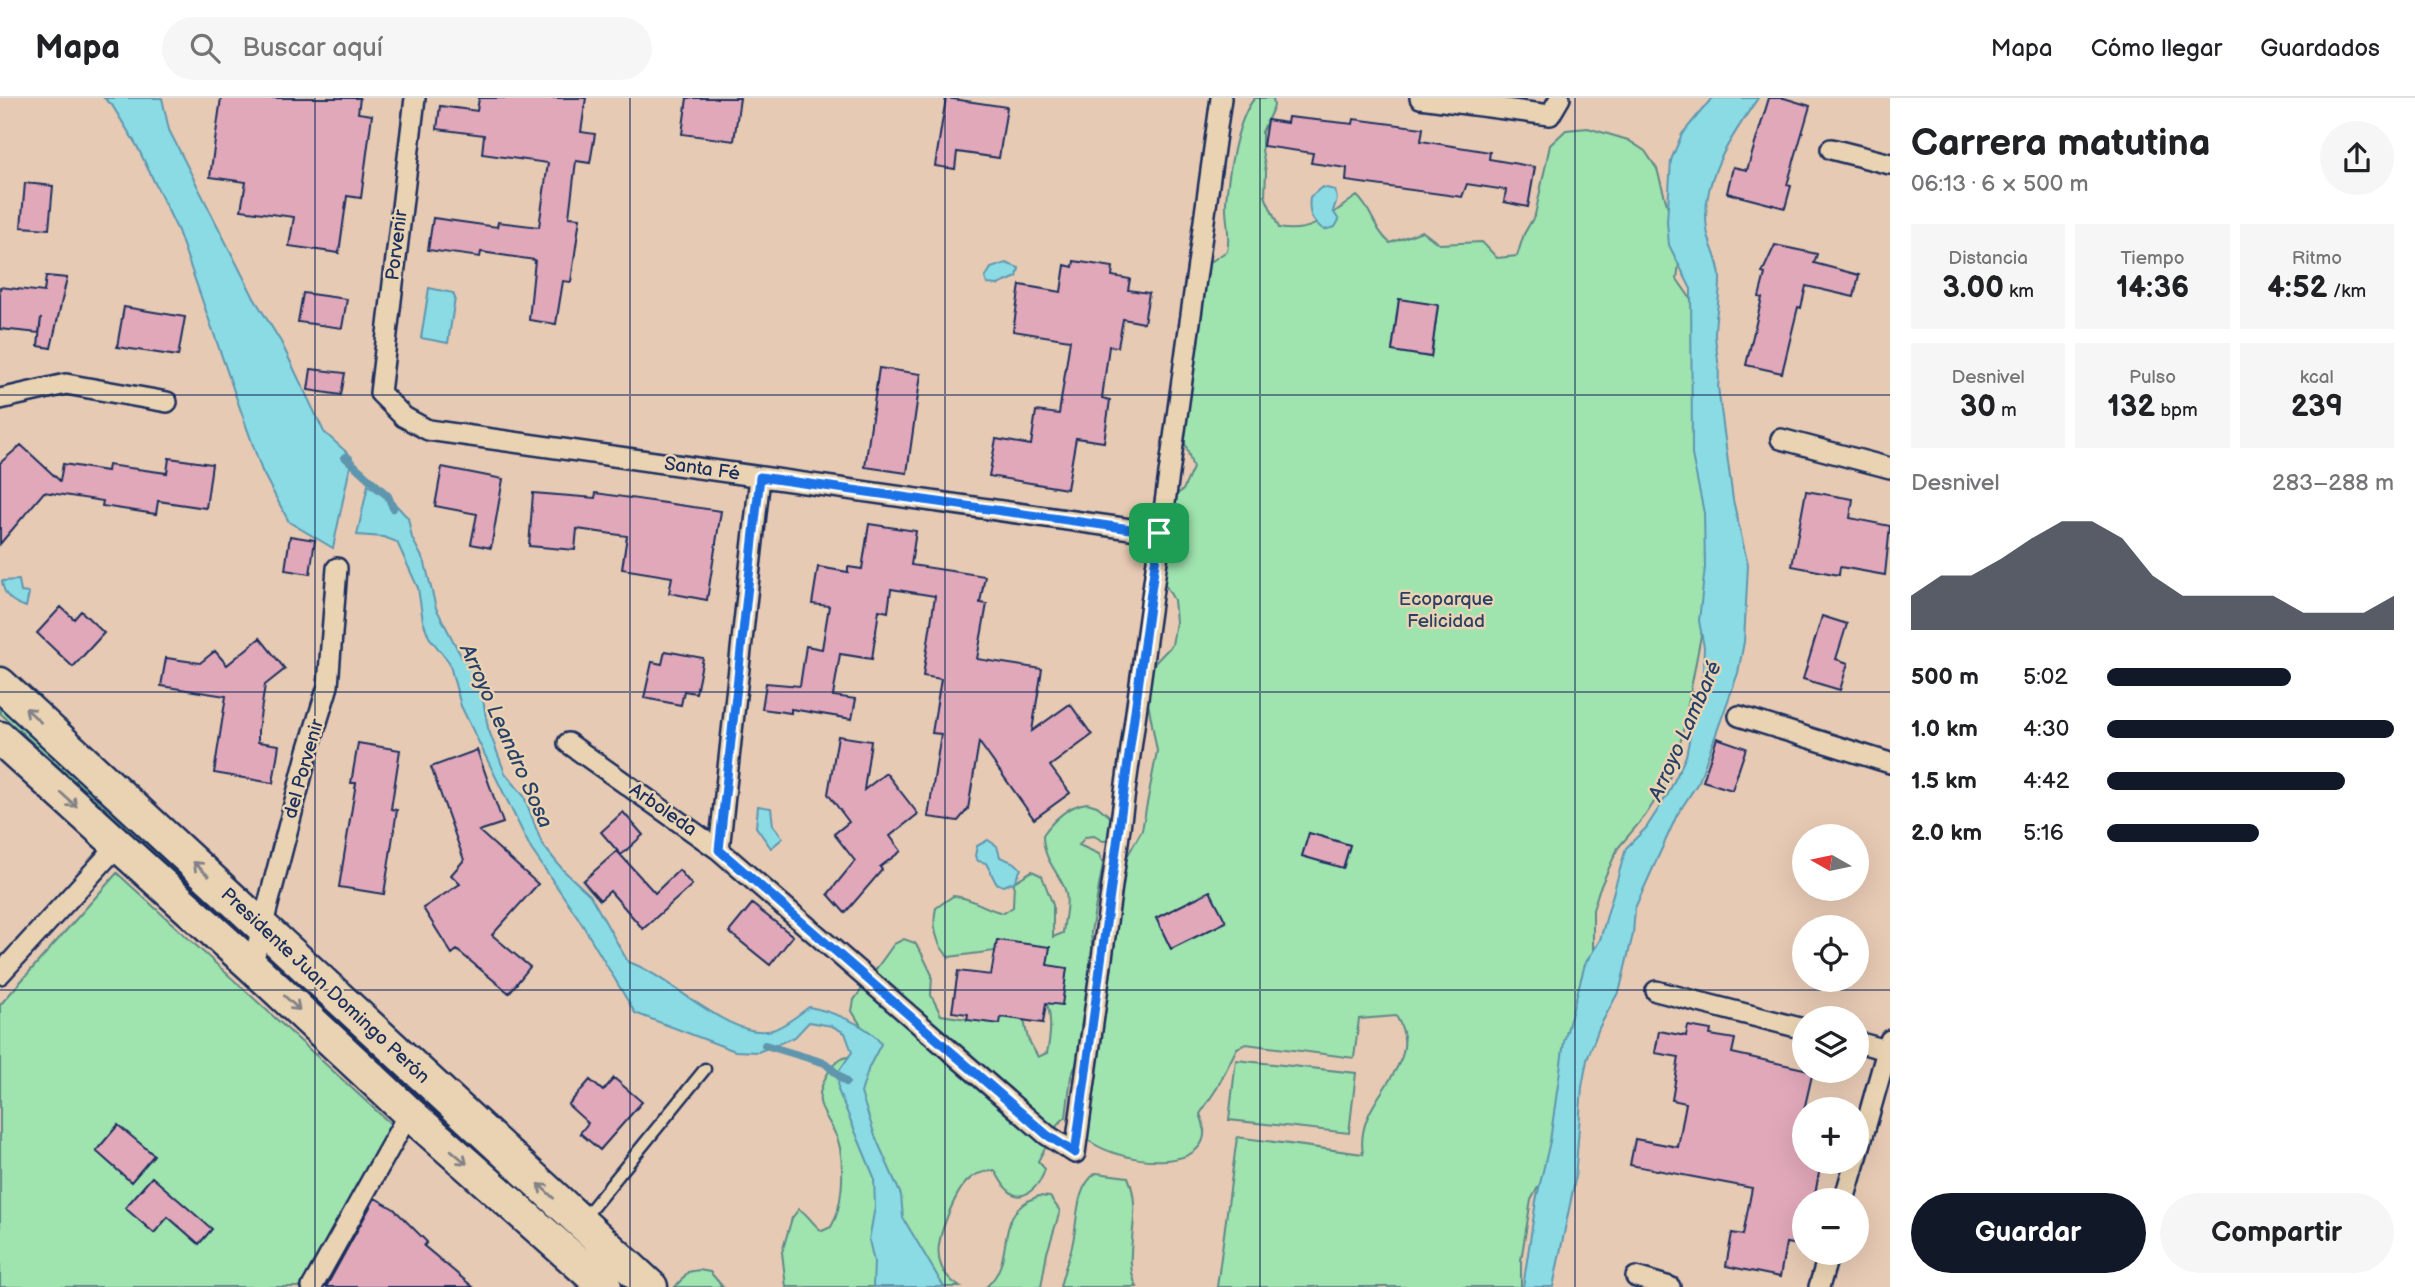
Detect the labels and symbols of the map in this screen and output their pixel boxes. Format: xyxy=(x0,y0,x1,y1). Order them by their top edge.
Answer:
street label: Porvenir xyxy=(381,207,413,282)
street label: Santa Fé xyxy=(663,452,741,486)
pin xyxy=(1129,503,1189,563)
park label: Ecoparque Felicidad xyxy=(1399,588,1493,633)
water label: Arroyo Leandro Sosa xyxy=(454,639,558,832)
water label: Arroyo Lambaré xyxy=(1643,657,1727,806)
one-way arrow xyxy=(24,707,42,723)
street label: del Porvenir xyxy=(279,715,330,821)
street label: Arboleda xyxy=(625,779,701,841)
one-way arrow xyxy=(60,792,78,808)
north arrow xyxy=(1792,824,1869,901)
one-way arrow xyxy=(192,861,210,877)
street label: Presidente Juan Domingo Perón xyxy=(216,883,434,1089)
one-way arrow xyxy=(283,994,300,1011)
one-way arrow xyxy=(450,1149,468,1165)
one-way arrow xyxy=(537,1183,555,1199)

